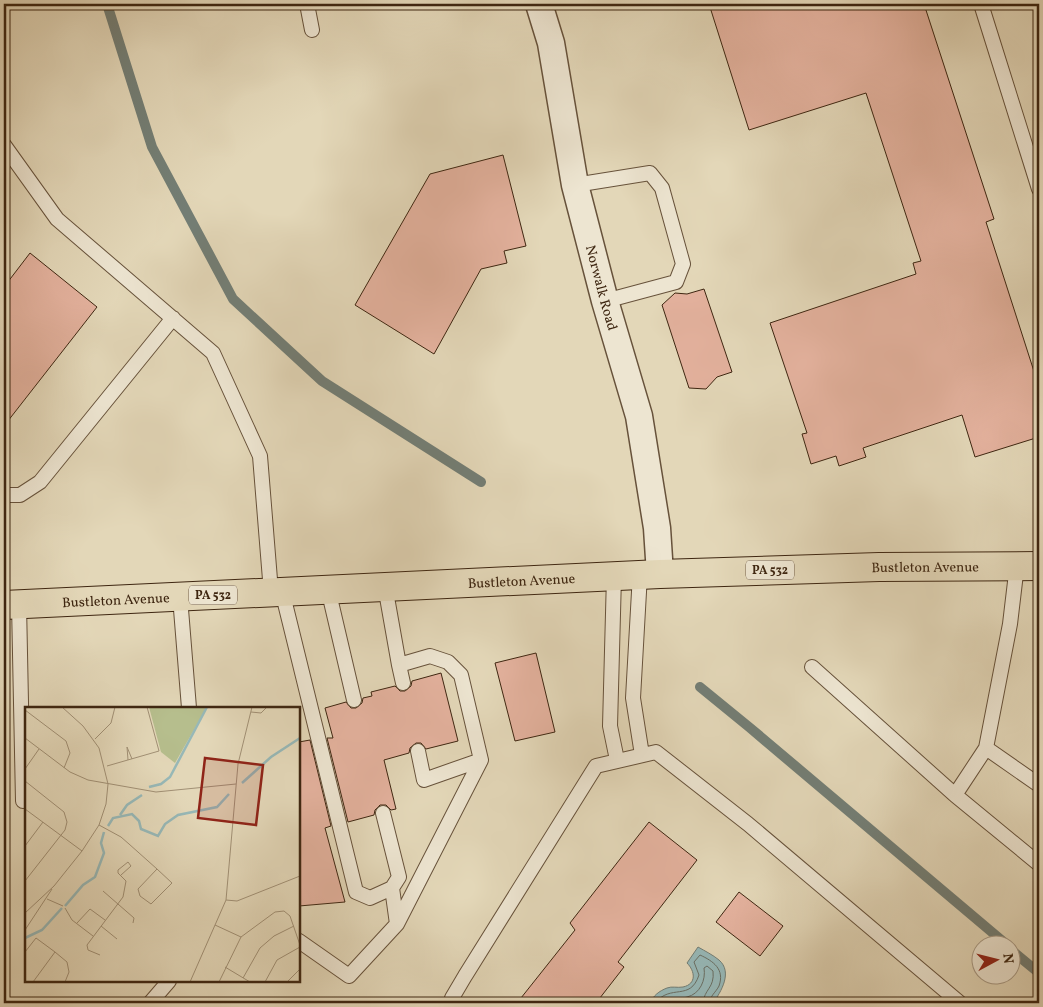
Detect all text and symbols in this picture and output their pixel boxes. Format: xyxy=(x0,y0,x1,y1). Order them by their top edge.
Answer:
street label: Norwalk Road xyxy=(580,243,621,333)
street label: Bustleton Avenue xyxy=(871,558,979,578)
road number: PA 532 xyxy=(746,560,794,580)
street label: Bustleton Avenue xyxy=(467,570,576,594)
road number: PA 532 xyxy=(189,586,237,604)
street label: Bustleton Avenue xyxy=(62,589,171,613)
inset map xyxy=(25,707,300,982)
north arrow xyxy=(970,934,1020,984)
text: N xyxy=(997,952,1017,965)

